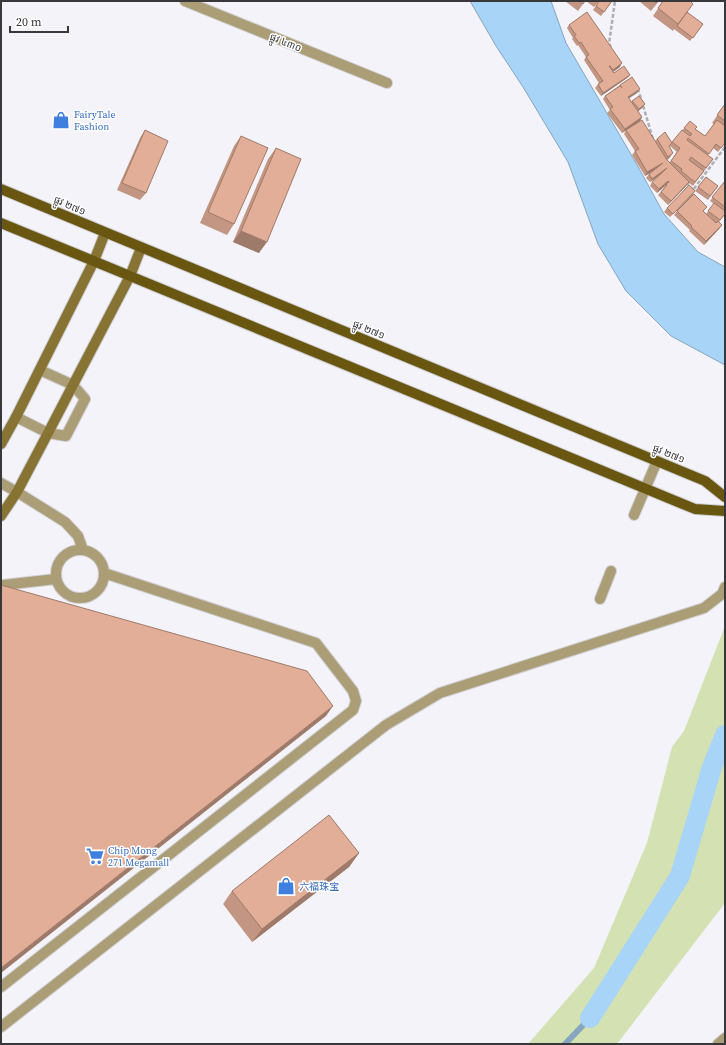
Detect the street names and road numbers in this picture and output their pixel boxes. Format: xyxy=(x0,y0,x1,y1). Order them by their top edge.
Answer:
street label: ផ្លូវ ៤៣០ xyxy=(267,30,304,57)
street label: ផ្លូវ ២៧១ xyxy=(51,193,88,221)
street label: ផ្លូវ ២៧១ xyxy=(350,317,387,345)
street label: ផ្លូវ ២៧១ xyxy=(650,441,687,469)

